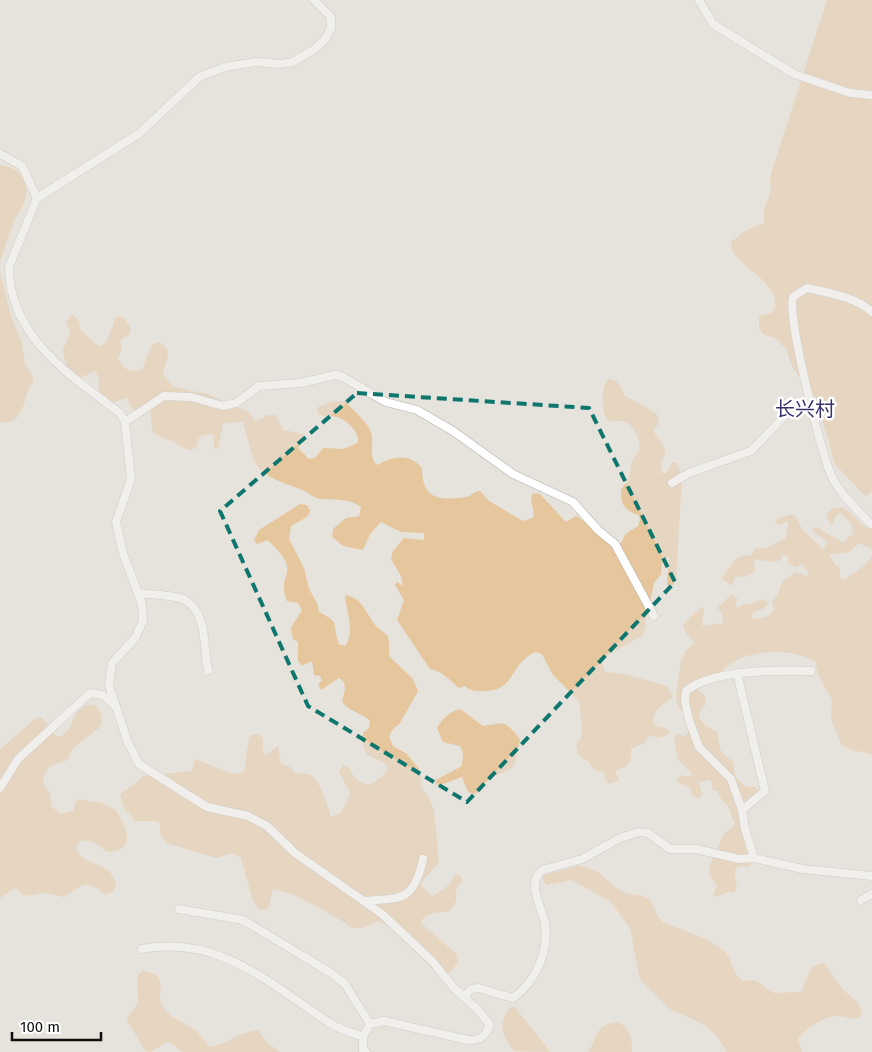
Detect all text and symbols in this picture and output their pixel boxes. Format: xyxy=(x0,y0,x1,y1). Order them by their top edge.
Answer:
district label: 长兴村 xyxy=(775,397,835,421)
scale bar xyxy=(12,1010,101,1042)
text: 100 m xyxy=(20,1018,60,1036)

